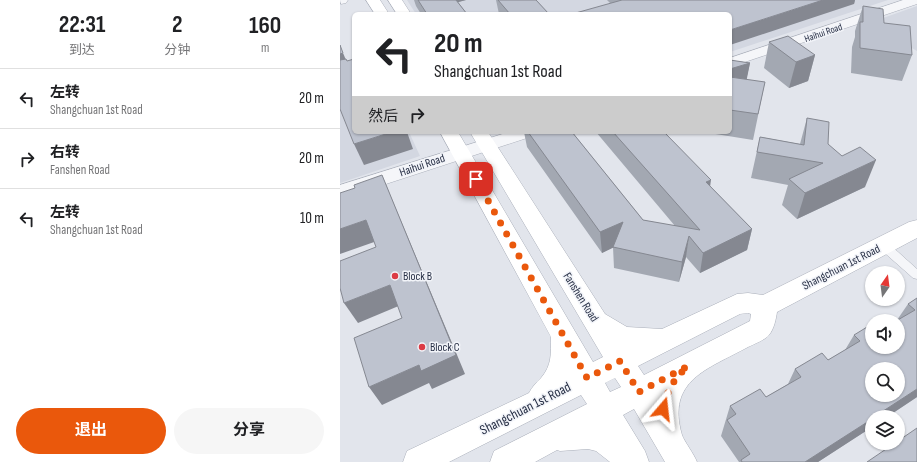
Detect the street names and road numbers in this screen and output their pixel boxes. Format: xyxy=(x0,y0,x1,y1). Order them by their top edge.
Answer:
street label: Haihui Road xyxy=(803,21,844,45)
street label: Haihui Road xyxy=(397,151,447,180)
street label: Shangchuan 1st Road xyxy=(800,241,883,294)
street label: Fanshen Road xyxy=(560,270,602,325)
street label: Shangchuan 1st Road xyxy=(477,378,574,439)

